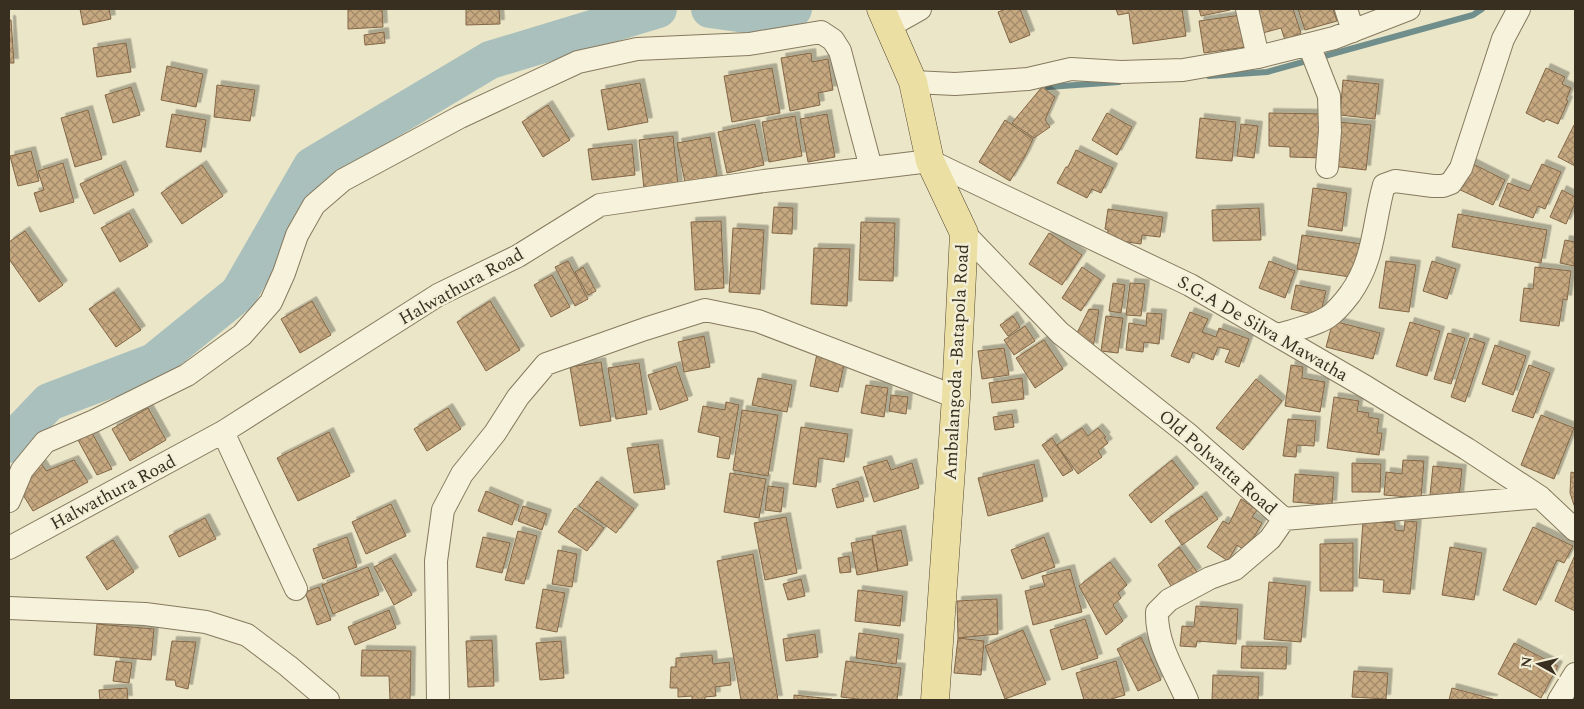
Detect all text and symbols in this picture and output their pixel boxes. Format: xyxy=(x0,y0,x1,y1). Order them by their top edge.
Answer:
street label: Halwathura Road xyxy=(394,241,529,332)
street label: Ambalangoda -Batapola Road xyxy=(937,243,976,481)
street label: S.G.A De Silva Mawatha xyxy=(1172,268,1353,389)
street label: Old Polwatta Road xyxy=(1152,403,1283,522)
street label: Halwathura Road xyxy=(45,448,181,537)
north arrow xyxy=(1514,639,1564,689)
text: N xyxy=(1515,655,1538,669)

